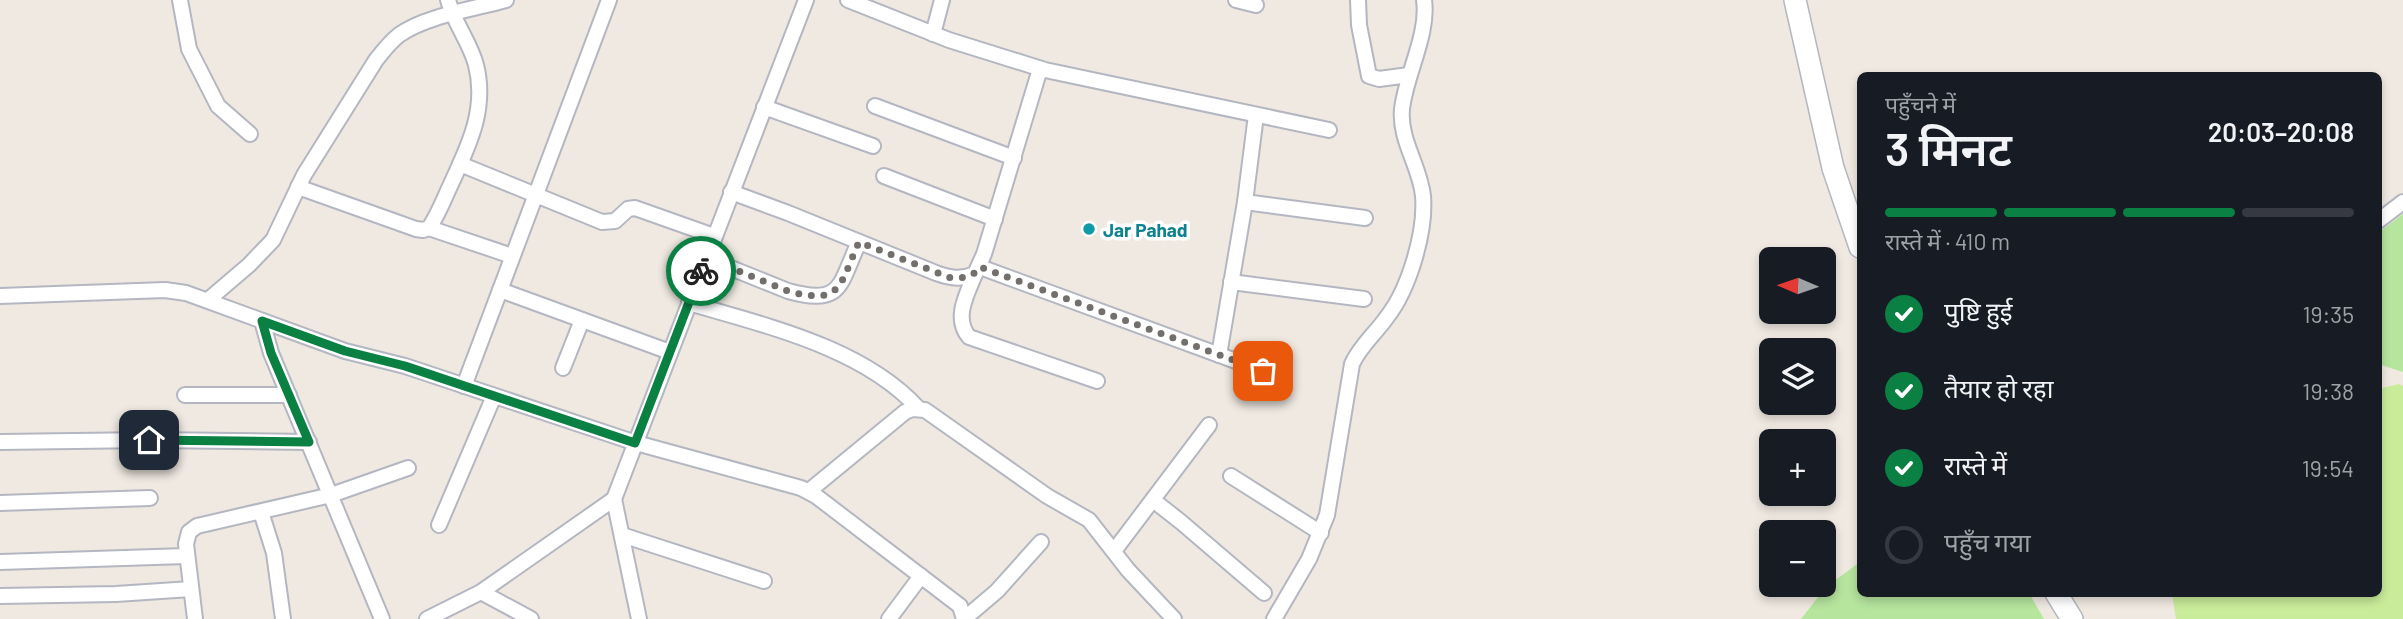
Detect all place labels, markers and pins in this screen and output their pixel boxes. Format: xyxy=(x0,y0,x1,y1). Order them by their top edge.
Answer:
place label: Jar Pahad xyxy=(1103,218,1188,241)
marker: Jar Pahad xyxy=(1081,221,1097,237)
pin xyxy=(1233,341,1293,401)
pin xyxy=(119,410,179,470)

